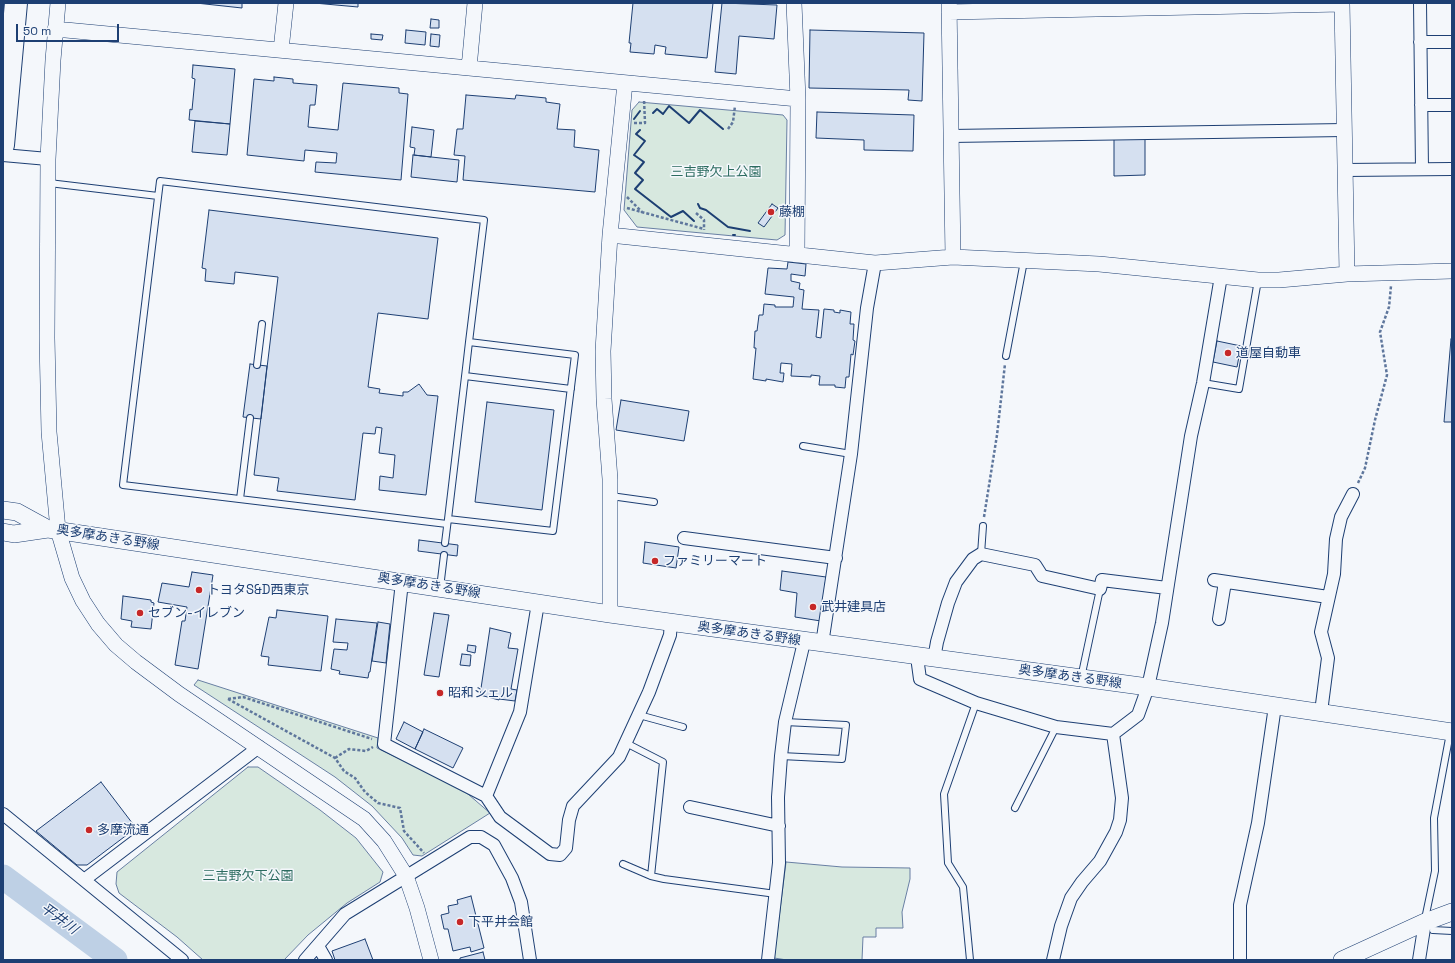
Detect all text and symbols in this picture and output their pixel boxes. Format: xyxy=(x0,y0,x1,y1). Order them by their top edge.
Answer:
scale bar xyxy=(18,16,121,42)
text: 50 m xyxy=(23,23,51,39)
park label: 三吉野欠上公園 xyxy=(671,164,761,180)
place label: 藤棚 xyxy=(779,204,805,220)
marker: 藤棚 xyxy=(766,207,776,217)
place label: 道屋自動車 xyxy=(1236,345,1301,361)
marker: 道屋自動車 xyxy=(1223,348,1233,358)
street label: 奥多摩あきる野線 xyxy=(55,522,161,554)
place label: ファミリーマート xyxy=(663,553,767,569)
marker: ファミリーマート xyxy=(650,556,660,566)
street label: 奥多摩あきる野線 xyxy=(376,570,482,602)
place label: トヨタS&D西東京 xyxy=(207,582,309,598)
marker: トヨタS&D西東京 xyxy=(194,585,204,595)
place label: 武井建具店 xyxy=(821,599,886,615)
marker: 武井建具店 xyxy=(808,602,818,612)
place label: セブン-イレブン xyxy=(148,605,245,621)
marker: セブン-イレブン xyxy=(135,608,145,618)
street label: 奥多摩あきる野線 xyxy=(696,619,802,649)
street label: 奥多摩あきる野線 xyxy=(1017,662,1123,692)
place label: 昭和シェル xyxy=(448,685,513,701)
marker: 昭和シェル xyxy=(435,688,445,698)
place label: 多摩流通 xyxy=(97,822,149,838)
marker: 多摩流通 xyxy=(84,825,94,835)
park label: 三吉野欠下公園 xyxy=(203,868,293,884)
water label: 平井川 xyxy=(37,900,81,938)
place label: 下平井会館 xyxy=(468,914,533,930)
marker: 下平井会館 xyxy=(455,917,465,927)

